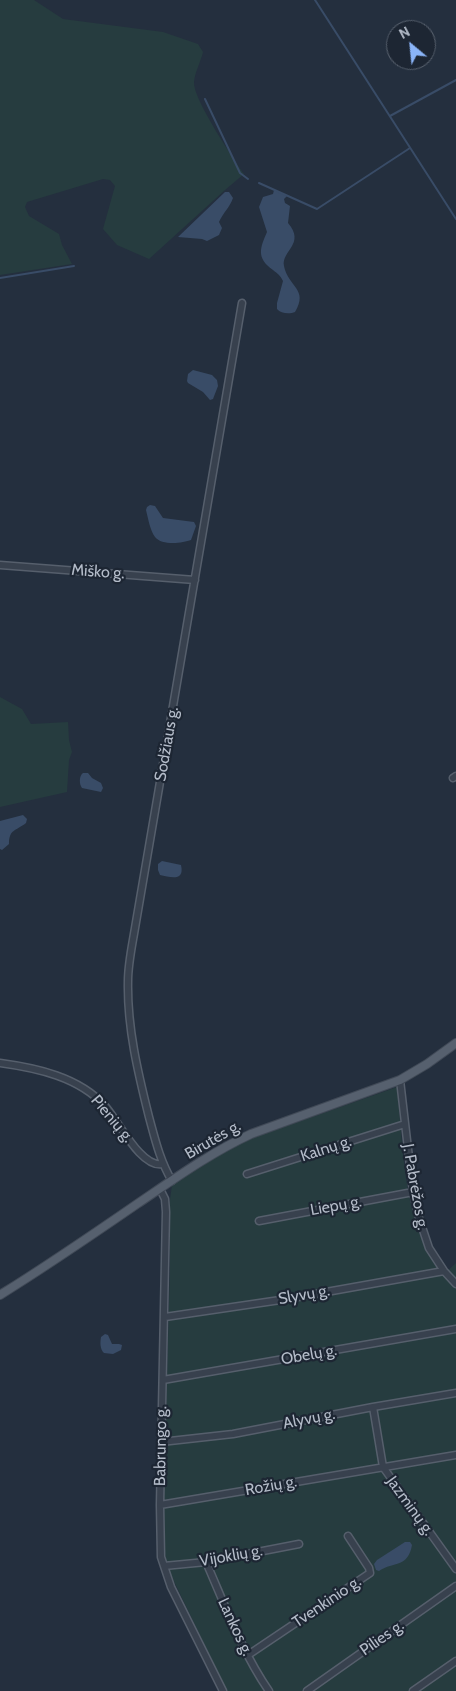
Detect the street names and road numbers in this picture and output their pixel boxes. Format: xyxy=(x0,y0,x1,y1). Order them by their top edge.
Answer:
street label: Miško g. xyxy=(71,561,125,583)
street label: Sodžiaus g. xyxy=(151,705,183,783)
street label: Pienių g. xyxy=(87,1091,137,1147)
street label: Birutės g. xyxy=(182,1116,244,1164)
street label: Kalnų g. xyxy=(298,1132,354,1166)
street label: J. Pabrėžos g. xyxy=(398,1142,432,1232)
street label: Liepų g. xyxy=(309,1192,363,1220)
street label: Slyvų g. xyxy=(277,1281,331,1309)
street label: Obelų g. xyxy=(280,1341,338,1369)
street label: Alyvų g. xyxy=(281,1405,337,1433)
street label: Babrungo g. xyxy=(151,1406,171,1486)
street label: Rožių g. xyxy=(244,1472,298,1500)
street label: Jazminų g. xyxy=(382,1473,438,1539)
street label: Vijoklių g. xyxy=(198,1541,264,1571)
street label: Tvenkinio g. xyxy=(289,1572,365,1632)
street label: Lankos g. xyxy=(213,1595,257,1659)
street label: Pilies g. xyxy=(356,1616,408,1660)

